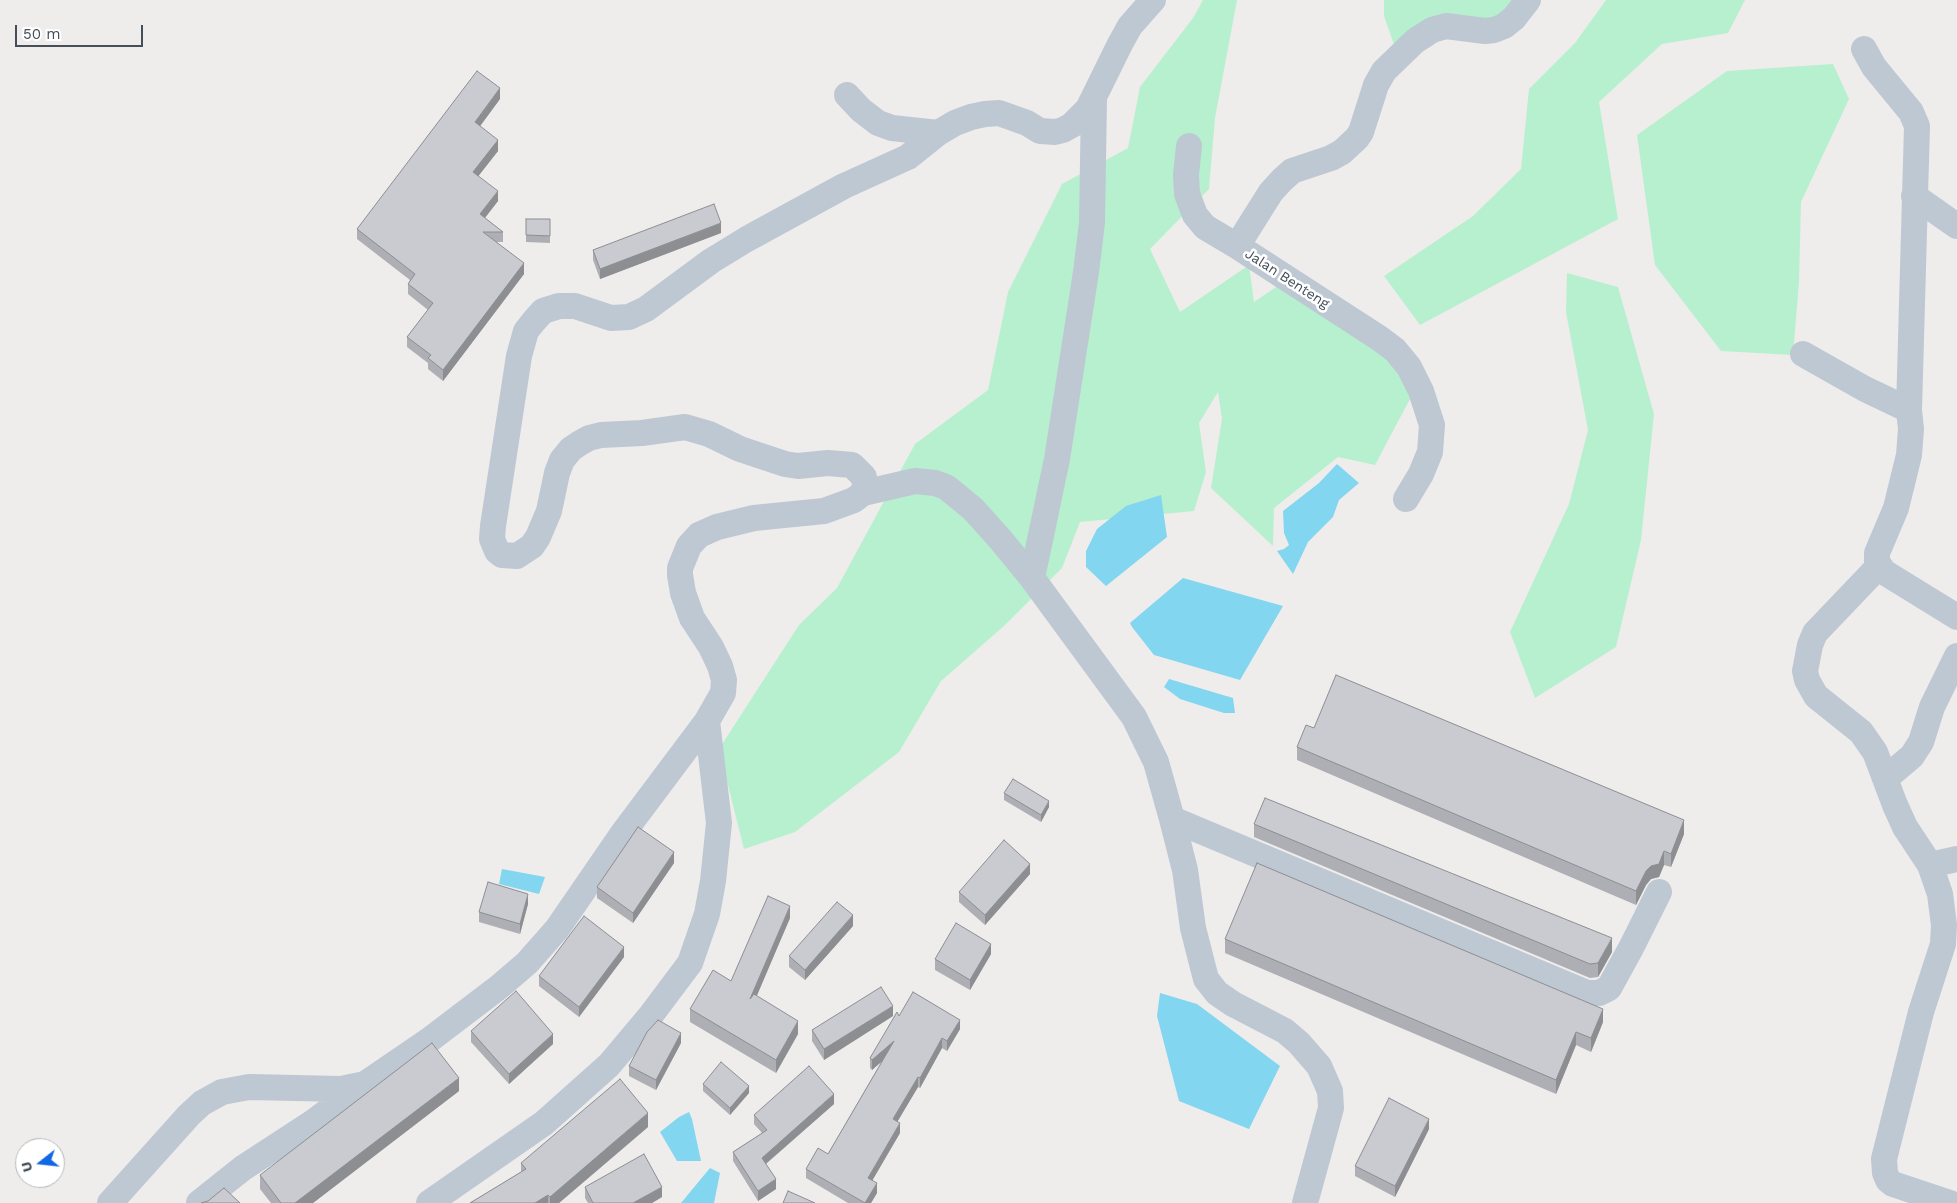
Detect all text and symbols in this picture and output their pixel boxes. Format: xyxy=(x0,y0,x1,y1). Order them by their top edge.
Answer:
scale bar xyxy=(18,15,145,47)
text: 50 m xyxy=(23,25,60,43)
street label: Jalan Benteng xyxy=(1242,246,1332,312)
north arrow xyxy=(15,1138,65,1188)
text: U xyxy=(17,1160,36,1174)

